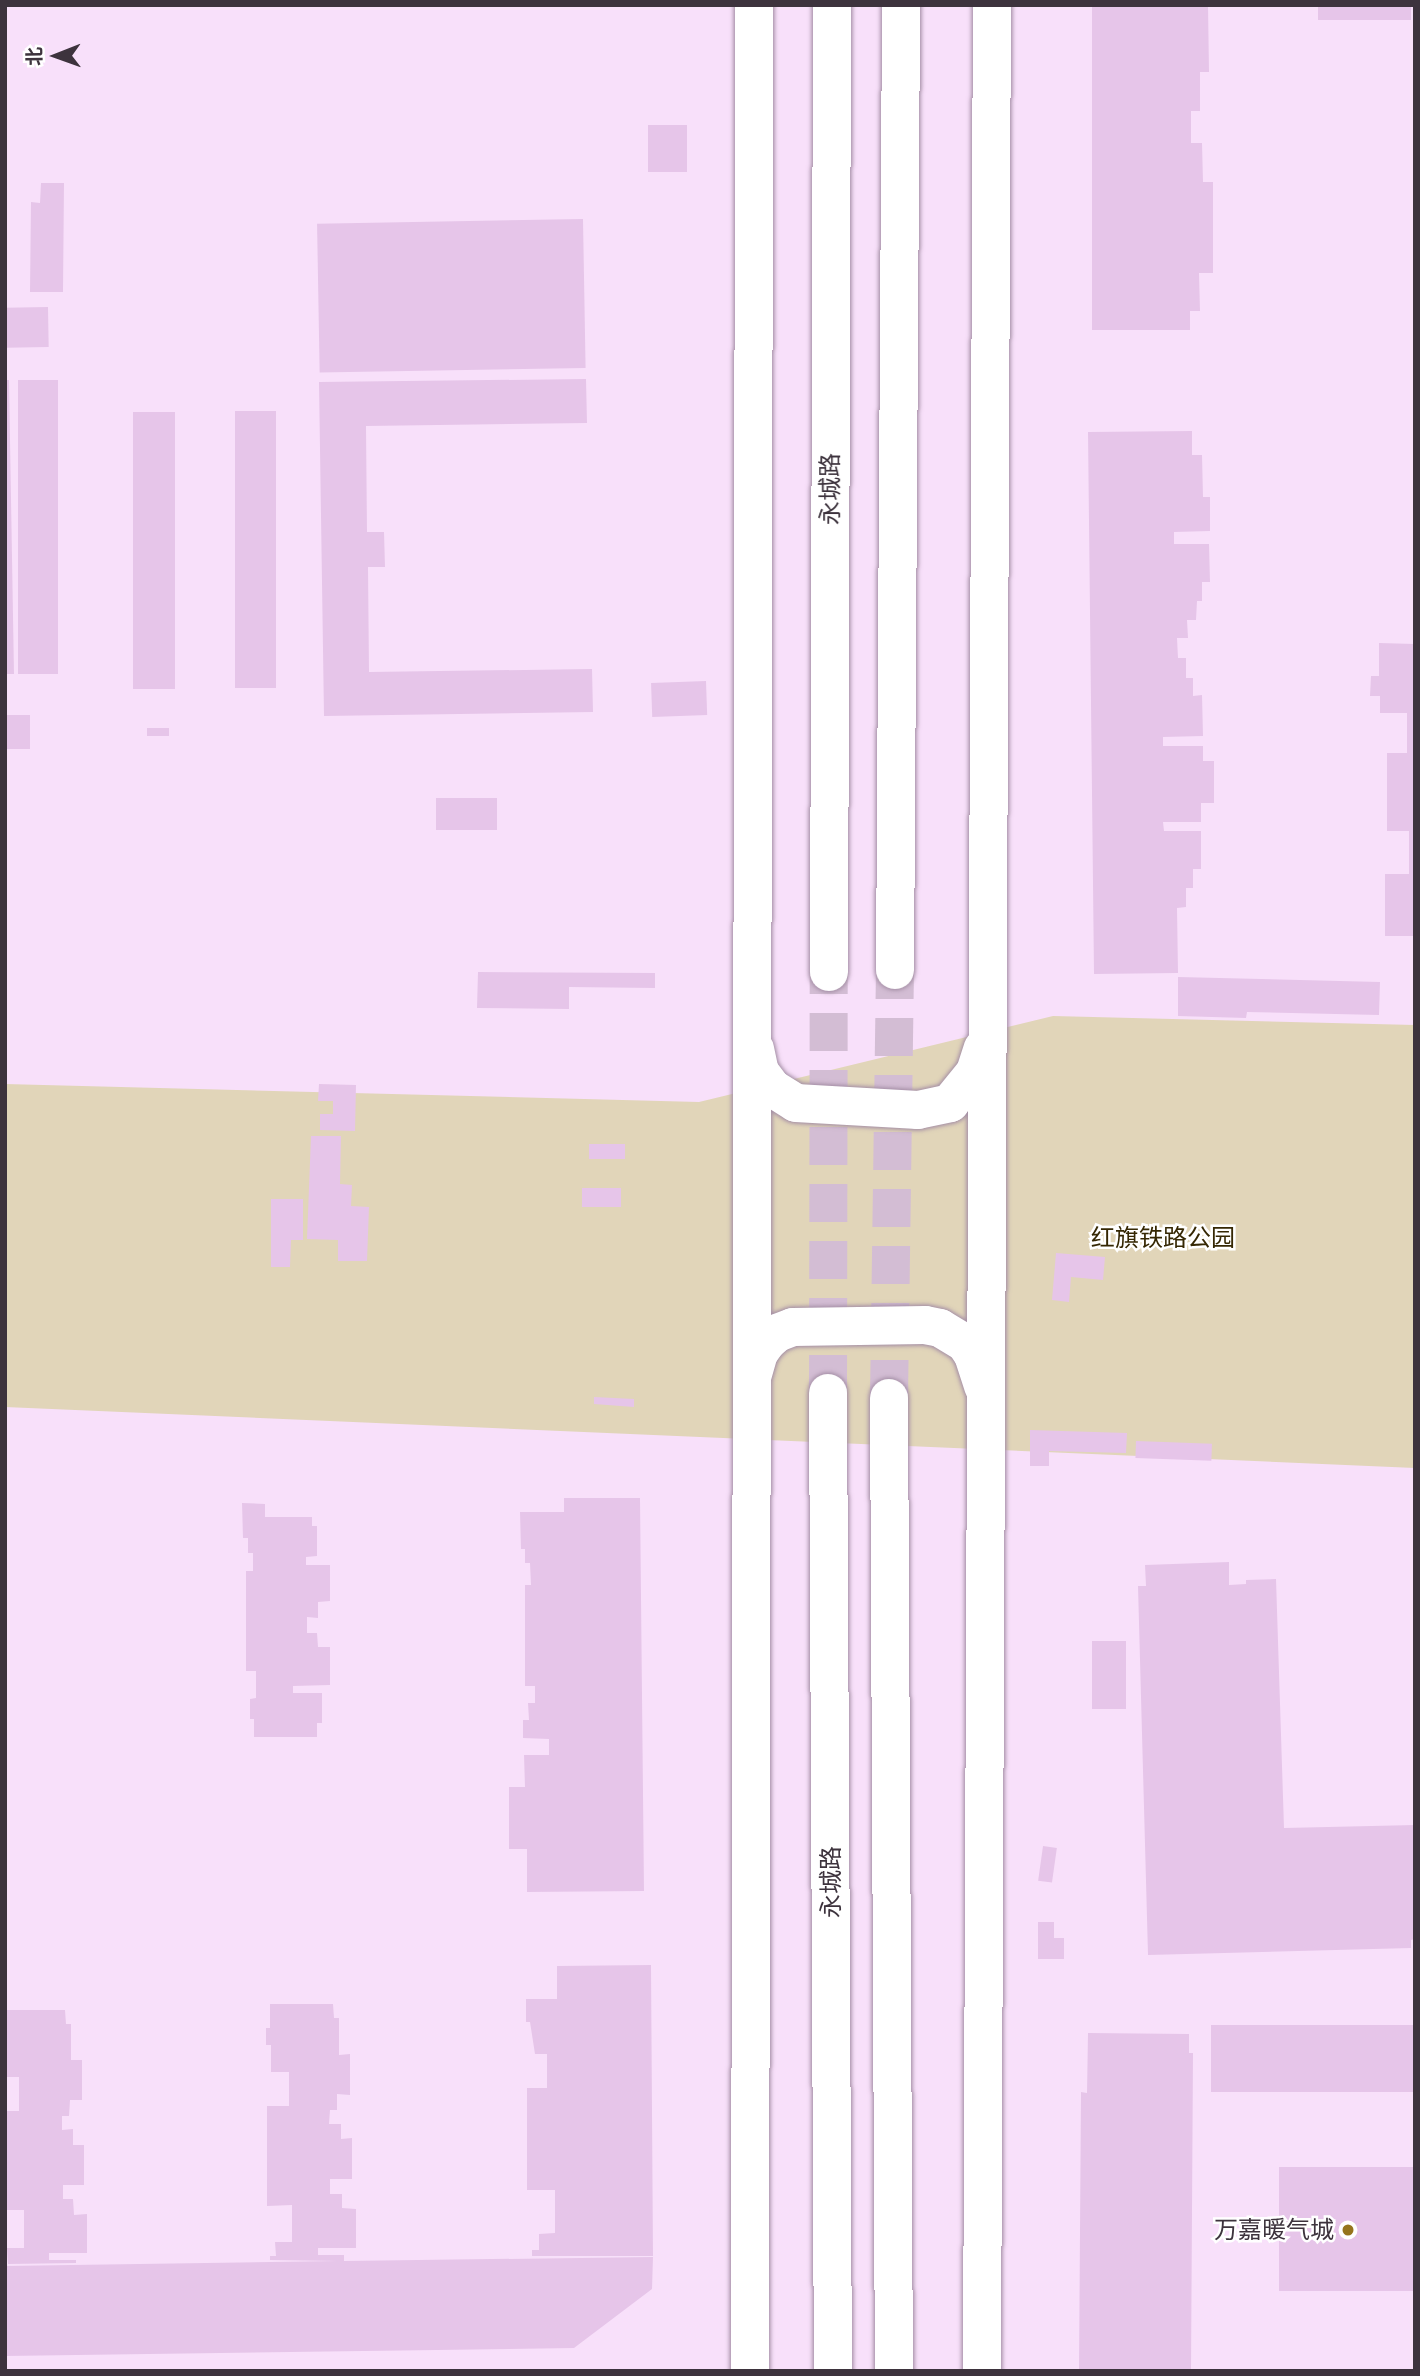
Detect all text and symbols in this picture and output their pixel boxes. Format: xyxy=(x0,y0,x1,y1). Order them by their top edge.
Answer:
north arrow xyxy=(21,21,91,91)
text: 北 xyxy=(24,47,45,66)
street label: 永城路 xyxy=(816,453,844,525)
park label: 红旗铁路公园 xyxy=(1091,1224,1235,1252)
street label: 永城路 xyxy=(817,1846,845,1918)
place label: 万嘉暖气城 xyxy=(1214,2216,1334,2244)
marker: 万嘉暖气城 xyxy=(1340,2222,1356,2238)

